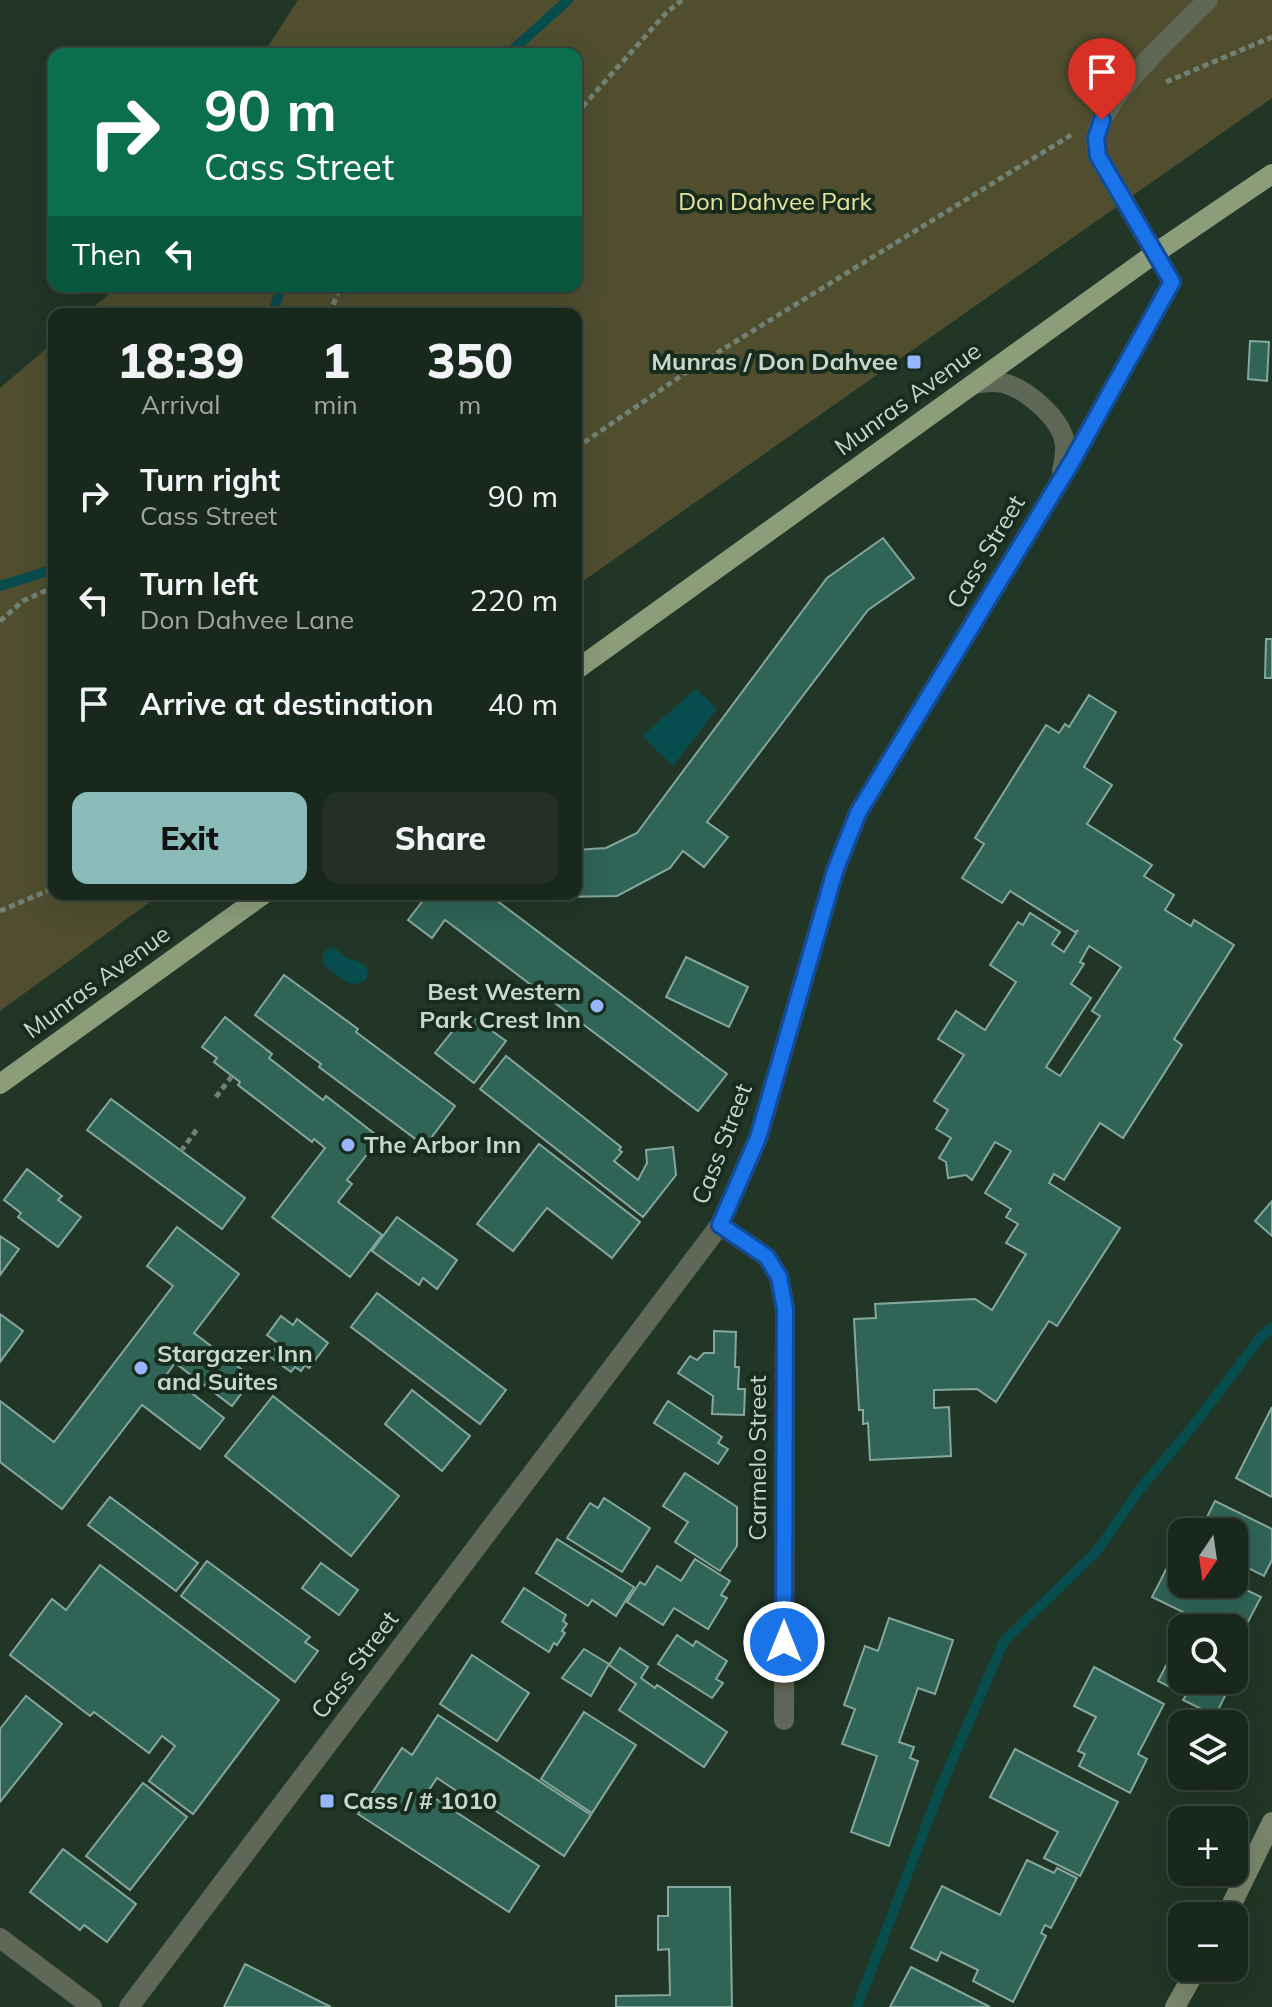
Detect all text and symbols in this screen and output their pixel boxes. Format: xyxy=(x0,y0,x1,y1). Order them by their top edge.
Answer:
pin xyxy=(1068,38,1136,120)
icon: arrive xyxy=(1080,50,1124,94)
text: 90 m xyxy=(204,75,337,145)
icon: right xyxy=(72,80,176,184)
text: Cass Street xyxy=(204,144,394,189)
park label: Don Dahvee Park xyxy=(678,186,872,216)
icon: left xyxy=(158,232,202,276)
text: Then xyxy=(72,235,142,273)
text: 18:39 xyxy=(117,330,245,390)
text: 1 xyxy=(321,330,350,390)
text: 350 xyxy=(427,330,513,390)
street label: Munras Avenue xyxy=(829,335,986,461)
place label: Munras / Don Dahvee xyxy=(651,346,898,376)
marker: Munras / Don Dahvee xyxy=(905,353,923,371)
text: Arrival xyxy=(141,388,221,421)
text: min xyxy=(314,388,358,421)
text: m xyxy=(458,388,481,421)
text: Turn right xyxy=(140,461,280,499)
icon: right xyxy=(72,474,116,518)
text: 90 m xyxy=(488,477,558,515)
street label: Cass Street xyxy=(940,489,1031,614)
text: Cass Street xyxy=(140,499,277,532)
text: Turn left xyxy=(140,565,258,603)
icon: left xyxy=(72,578,116,622)
text: 220 m xyxy=(470,581,558,619)
text: Don Dahvee Lane xyxy=(140,603,354,636)
icon: arrive xyxy=(72,682,116,726)
text: Arrive at destination xyxy=(140,685,434,723)
text: 40 m xyxy=(488,685,558,723)
button: Exit xyxy=(72,792,307,884)
button: Share xyxy=(323,792,558,884)
street label: Munras Avenue xyxy=(18,918,175,1044)
place label: Best Western Park Crest Inn xyxy=(419,976,581,1034)
marker: Best Western Park Crest Inn xyxy=(588,997,606,1015)
street label: Cass Street xyxy=(684,1079,758,1208)
place label: The Arbor Inn xyxy=(364,1129,521,1159)
marker: The Arbor Inn xyxy=(339,1136,357,1154)
place label: Stargazer Inn and Suites xyxy=(157,1338,313,1396)
marker: Stargazer Inn and Suites xyxy=(132,1359,150,1377)
street label: Carmelo Street xyxy=(742,1375,772,1541)
north arrow xyxy=(1168,1518,1248,1598)
map controls xyxy=(1168,1518,1248,1982)
position arrow xyxy=(742,1600,826,1684)
street label: Cass Street xyxy=(304,1605,404,1724)
button: search xyxy=(1168,1614,1248,1694)
button: layers xyxy=(1168,1710,1248,1790)
place label: Cass / # 1010 xyxy=(343,1785,497,1815)
marker: Cass / # 1010 xyxy=(318,1792,336,1810)
button: + xyxy=(1168,1806,1248,1886)
button: − xyxy=(1168,1902,1248,1982)

